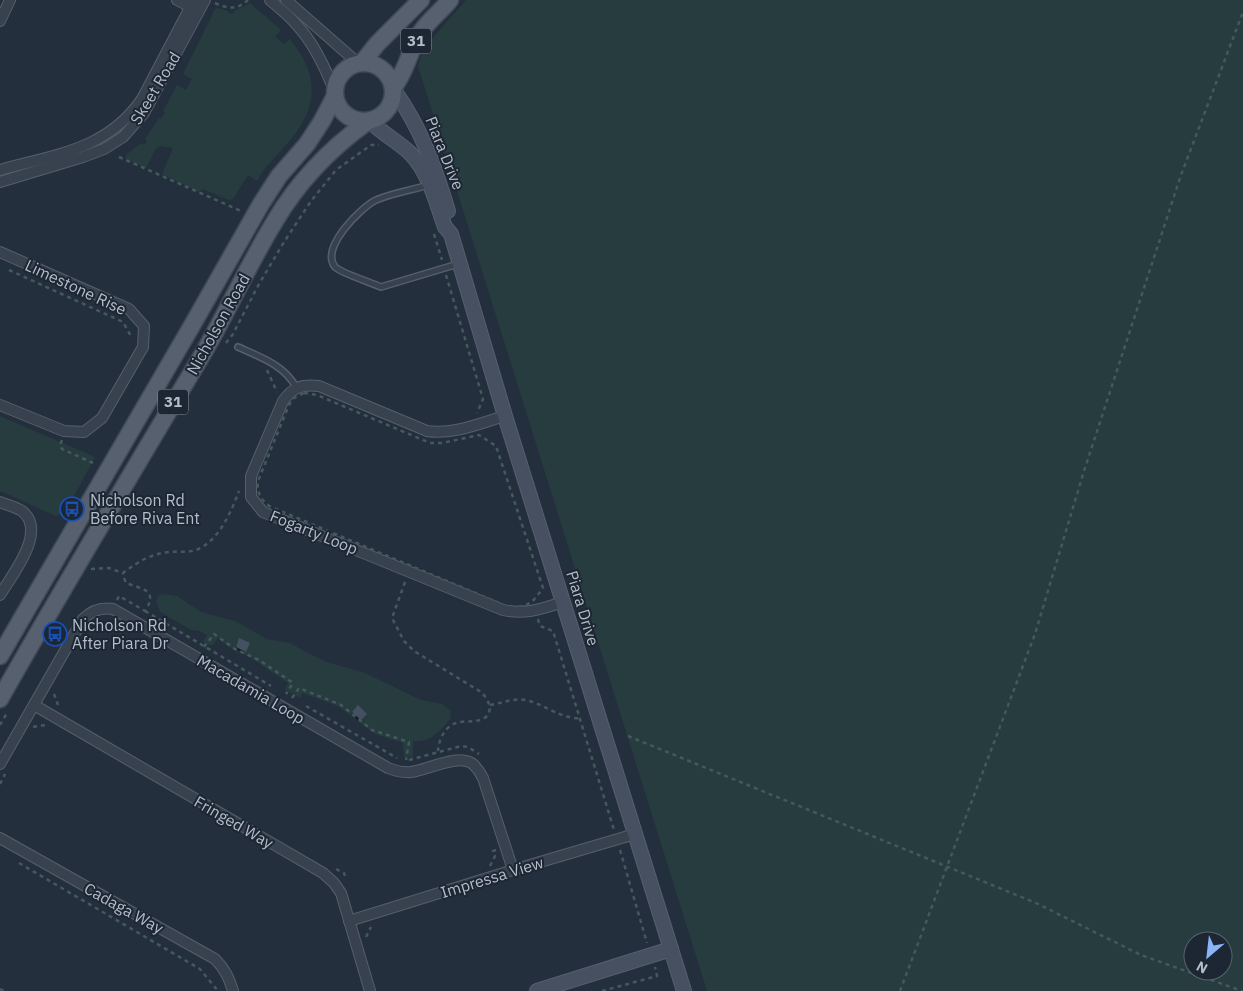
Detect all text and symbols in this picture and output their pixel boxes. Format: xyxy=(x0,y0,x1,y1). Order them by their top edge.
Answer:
road number: 31 xyxy=(401,28,431,54)
street label: Skeet Road xyxy=(126,48,184,128)
street label: Piara Drive xyxy=(421,113,469,193)
street label: Limestone Rise xyxy=(22,255,130,319)
street label: Nicholson Road xyxy=(182,270,254,378)
road number: 31 xyxy=(158,390,188,414)
place label: Nicholson Rd Before Riva Ent xyxy=(90,490,200,528)
bus stop icon: Nicholson Rd Before Riva Ent xyxy=(59,496,85,522)
street label: Fogarty Loop xyxy=(267,505,361,559)
street label: Piara Drive xyxy=(562,568,604,648)
place label: Nicholson Rd After Piara Dr xyxy=(72,615,169,653)
bus stop icon: Nicholson Rd After Piara Dr xyxy=(42,621,68,647)
street label: Macadamia Loop xyxy=(193,650,309,728)
street label: Fringed Way xyxy=(191,791,277,853)
street label: Impressa View xyxy=(438,852,546,902)
street label: Cadaga Way xyxy=(81,878,167,938)
north arrow xyxy=(1183,931,1233,981)
text: N xyxy=(1193,957,1211,978)

